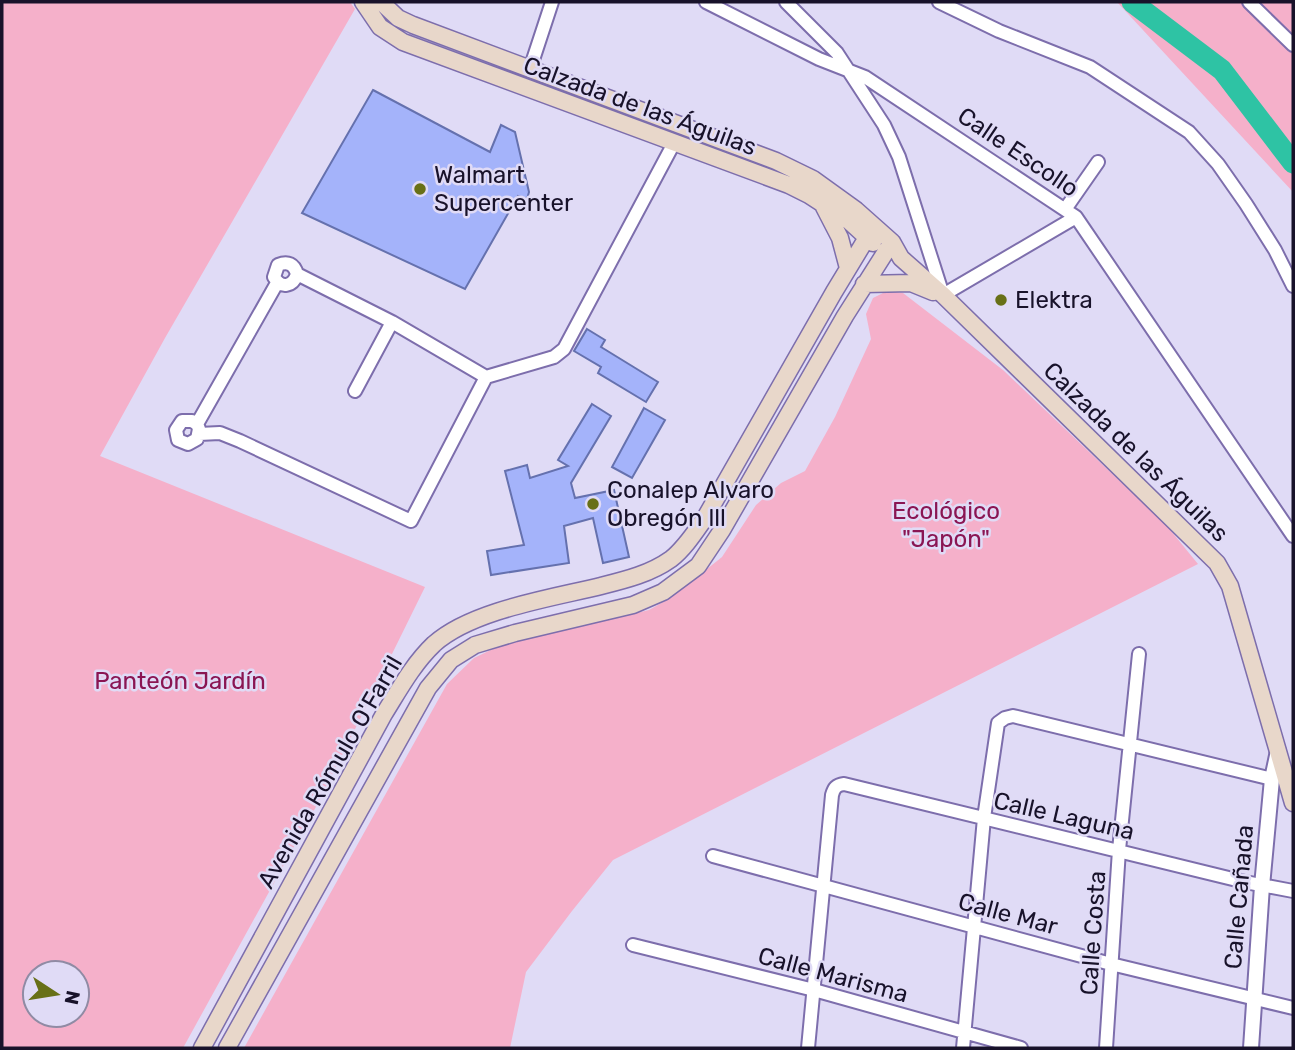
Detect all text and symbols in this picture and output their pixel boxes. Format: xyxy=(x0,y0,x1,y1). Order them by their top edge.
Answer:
street label: Calzada de las Águilas xyxy=(520,51,760,161)
street label: Calle Escollo xyxy=(952,101,1084,203)
place label: Walmart Supercenter xyxy=(434,161,573,217)
marker: Walmart Supercenter xyxy=(412,181,428,197)
place label: Elektra xyxy=(1015,286,1093,314)
marker: Elektra xyxy=(993,292,1009,308)
street label: Calzada de las Águilas xyxy=(1038,357,1234,547)
place label: Conalep Alvaro Obregón lll xyxy=(607,476,774,532)
marker: Conalep Alvaro Obregón lll xyxy=(585,496,601,512)
park label: Ecológico "Japón" xyxy=(892,497,1000,553)
street label: Avenida Rómulo O'Farril xyxy=(252,651,408,893)
park label: Panteón Jardín xyxy=(94,667,266,695)
street label: Calle Laguna xyxy=(991,786,1137,846)
street label: Calle Cañada xyxy=(1219,824,1259,970)
street label: Calle Costa xyxy=(1075,870,1111,996)
street label: Calle Mar xyxy=(955,887,1061,941)
street label: Calle Marisma xyxy=(755,942,911,1008)
north arrow xyxy=(21,959,91,1029)
text: N xyxy=(59,988,85,1007)

